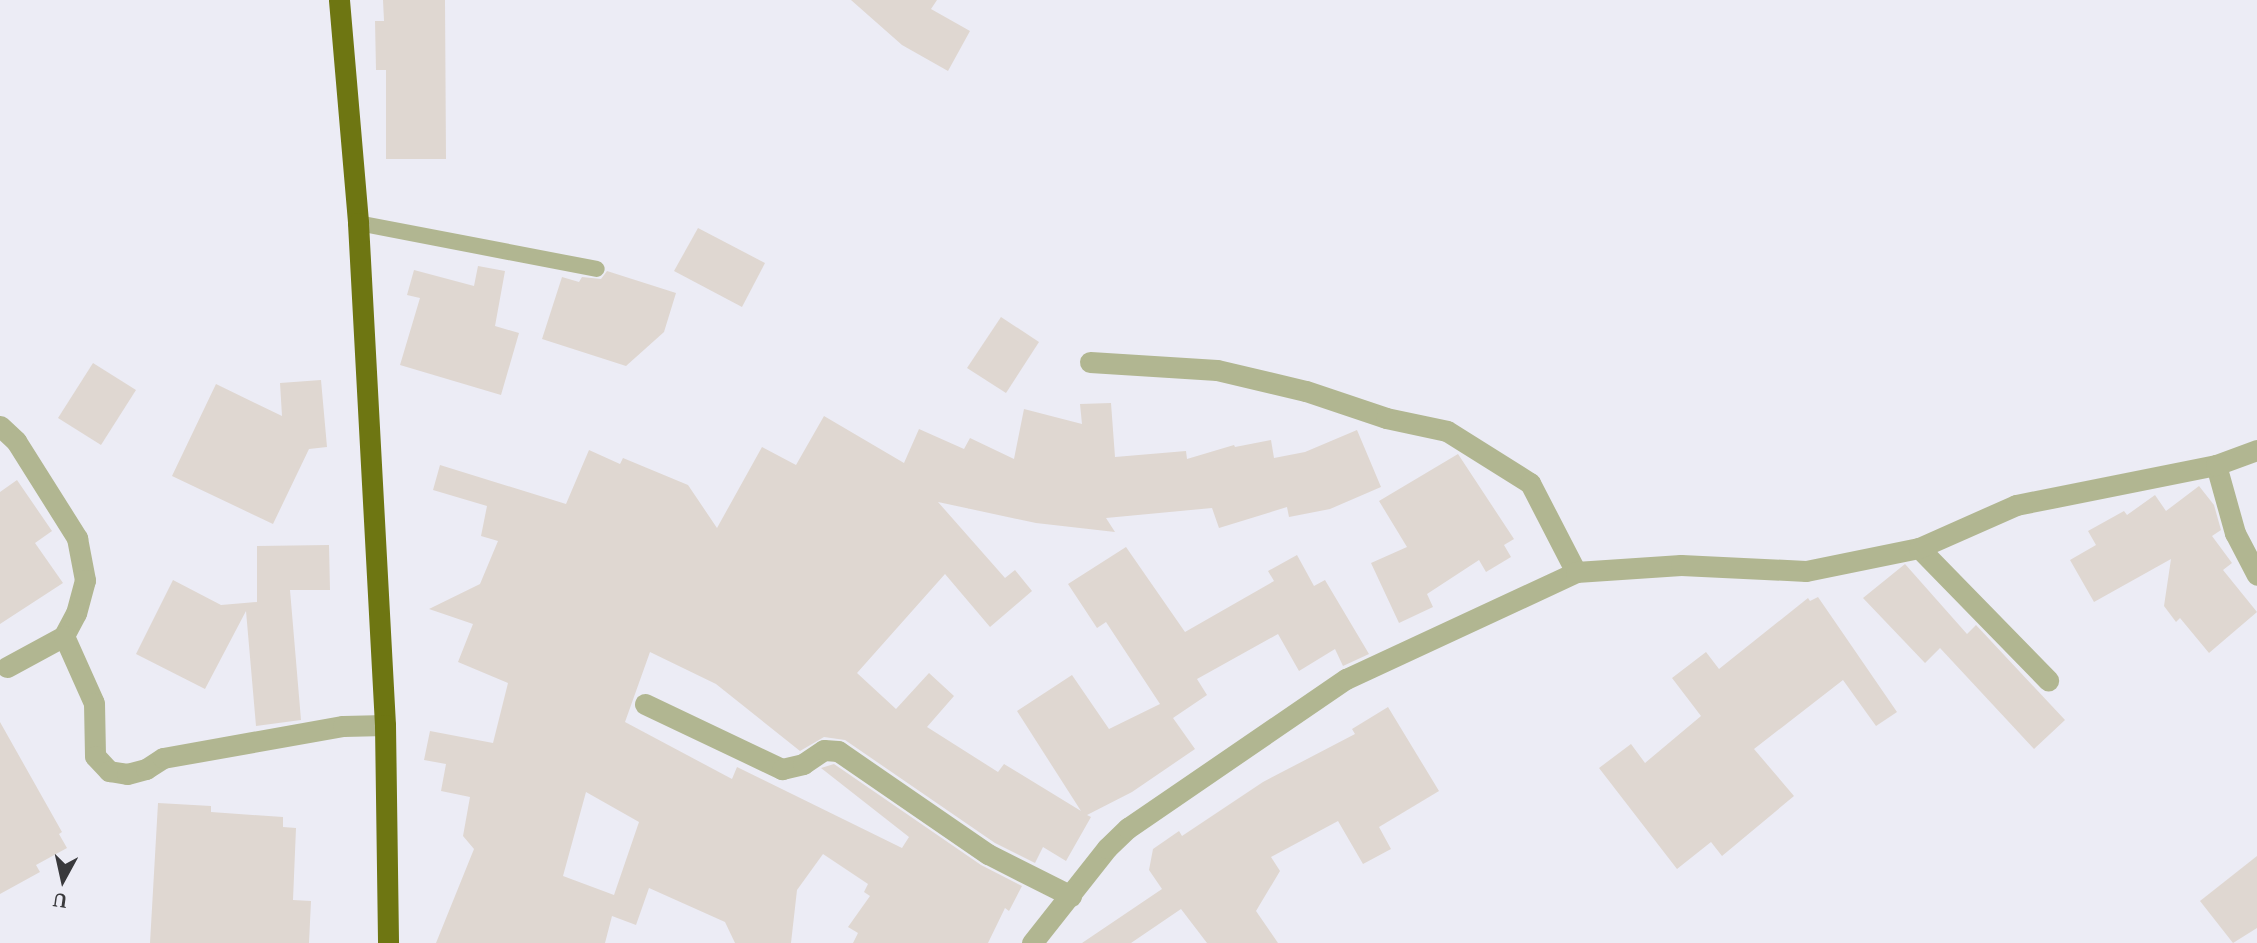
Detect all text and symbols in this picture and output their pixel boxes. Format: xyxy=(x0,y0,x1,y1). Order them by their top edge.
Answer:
north arrow xyxy=(28,845,98,915)
text: U xyxy=(52,888,68,915)

